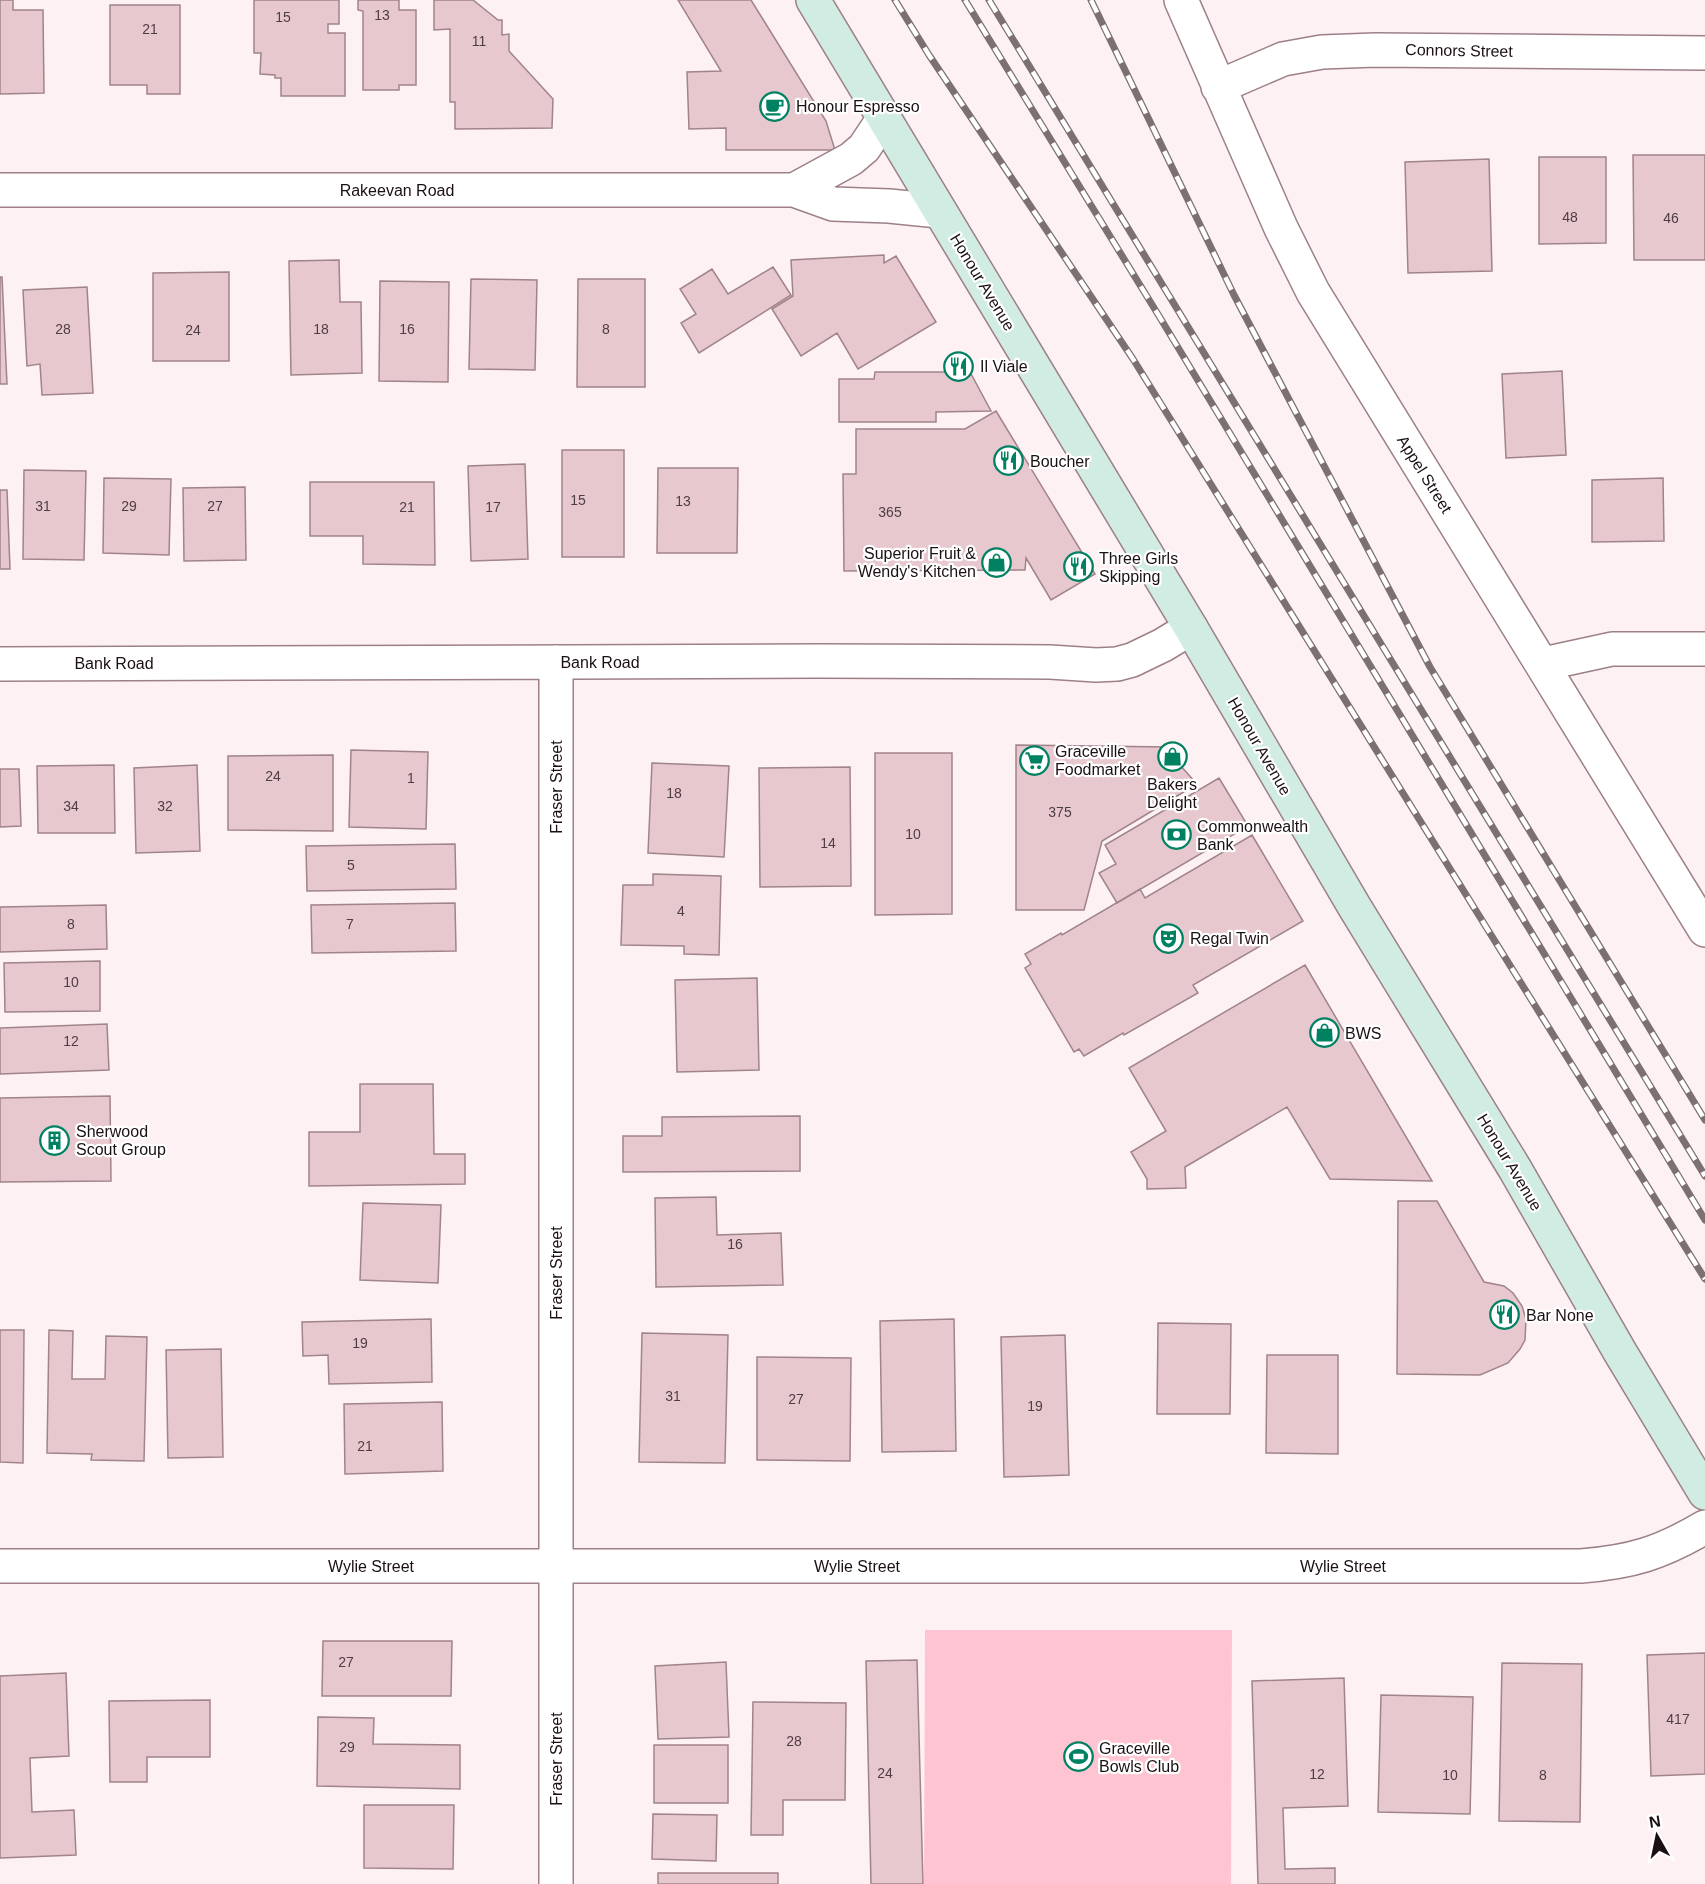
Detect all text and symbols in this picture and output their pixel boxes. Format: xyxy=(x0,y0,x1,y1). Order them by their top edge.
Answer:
house number: 13 xyxy=(374,7,390,23)
house number: 15 xyxy=(275,9,291,25)
house number: 21 xyxy=(142,21,158,37)
house number: 11 xyxy=(472,33,486,49)
street label: Connors Street xyxy=(1405,41,1513,60)
cafe icon: Honour Espresso xyxy=(759,90,791,122)
place label: Honour Espresso xyxy=(796,98,920,115)
street label: Rakeevan Road xyxy=(340,182,454,199)
house number: 48 xyxy=(1562,209,1578,225)
house number: 46 xyxy=(1663,210,1679,226)
street label: Honour Avenue xyxy=(947,231,1018,334)
house number: 28 xyxy=(55,321,71,337)
house number: 18 xyxy=(313,321,329,337)
house number: 16 xyxy=(399,321,415,337)
house number: 8 xyxy=(602,321,610,337)
house number: 24 xyxy=(185,322,201,338)
restaurant icon: Il Viale xyxy=(943,350,975,382)
place label: Il Viale xyxy=(980,358,1028,375)
street label: Appel Street xyxy=(1394,432,1455,517)
restaurant icon: Boucher xyxy=(993,445,1025,477)
place label: Boucher xyxy=(1030,453,1090,470)
house number: 15 xyxy=(570,492,586,508)
house number: 13 xyxy=(675,493,691,509)
house number: 31 xyxy=(35,498,51,514)
house number: 29 xyxy=(121,498,137,514)
house number: 27 xyxy=(207,498,223,514)
house number: 21 xyxy=(399,499,415,515)
house number: 17 xyxy=(485,499,501,515)
house number: 365 xyxy=(878,504,902,520)
place label: Superior Fruit & Wendy's Kitchen xyxy=(858,545,976,580)
shop icon: Superior Fruit & Wendy's Kitchen xyxy=(981,546,1013,578)
place label: Three Girls Skipping xyxy=(1099,550,1178,585)
restaurant icon: Three Girls Skipping xyxy=(1062,551,1094,583)
street label: Bank Road xyxy=(560,654,640,671)
street label: Bank Road xyxy=(74,655,154,672)
street label: Honour Avenue xyxy=(1225,694,1294,798)
street label: Fraser Street xyxy=(548,740,565,834)
shop icon: Bakers Delight xyxy=(1156,740,1188,772)
place label: Graceville Foodmarket xyxy=(1055,743,1141,778)
supermarket icon: Graceville Foodmarket xyxy=(1018,744,1050,776)
house number: 24 xyxy=(265,768,281,784)
house number: 1 xyxy=(407,770,415,786)
place label: Bakers Delight xyxy=(1147,776,1197,811)
house number: 18 xyxy=(666,785,682,801)
house number: 34 xyxy=(63,798,79,814)
house number: 32 xyxy=(157,798,173,814)
house number: 375 xyxy=(1048,804,1072,820)
place label: Commonwealth Bank xyxy=(1197,818,1308,853)
bank icon: Commonwealth Bank xyxy=(1160,819,1192,851)
house number: 10 xyxy=(905,826,921,842)
house number: 14 xyxy=(820,835,836,851)
house number: 5 xyxy=(347,857,355,873)
house number: 4 xyxy=(677,903,685,919)
house number: 8 xyxy=(67,916,75,932)
house number: 7 xyxy=(346,916,354,932)
theatre icon: Regal Twin xyxy=(1153,922,1185,954)
place label: Regal Twin xyxy=(1190,930,1269,947)
house number: 10 xyxy=(63,974,79,990)
shop icon: BWS xyxy=(1308,1017,1340,1049)
place label: BWS xyxy=(1345,1025,1381,1042)
house number: 12 xyxy=(63,1033,79,1049)
street label: Honour Avenue xyxy=(1474,1111,1545,1214)
place label: Sherwood Scout Group xyxy=(76,1123,166,1158)
building icon: Sherwood Scout Group xyxy=(39,1124,71,1156)
street label: Fraser Street xyxy=(548,1226,565,1320)
house number: 16 xyxy=(727,1236,743,1252)
restaurant icon: Bar None xyxy=(1489,1299,1521,1331)
place label: Bar None xyxy=(1526,1307,1594,1324)
house number: 19 xyxy=(352,1335,368,1351)
house number: 31 xyxy=(665,1388,681,1404)
house number: 27 xyxy=(788,1391,804,1407)
house number: 19 xyxy=(1027,1398,1043,1414)
house number: 21 xyxy=(357,1438,373,1454)
street label: Wylie Street xyxy=(328,1558,415,1575)
street label: Wylie Street xyxy=(814,1558,901,1575)
street label: Wylie Street xyxy=(1300,1558,1387,1575)
house number: 27 xyxy=(338,1654,354,1670)
house number: 417 xyxy=(1666,1711,1690,1727)
street label: Fraser Street xyxy=(548,1712,565,1806)
house number: 28 xyxy=(786,1733,802,1749)
house number: 29 xyxy=(339,1739,355,1755)
place label: Graceville Bowls Club xyxy=(1099,1740,1179,1775)
sports icon: Graceville Bowls Club xyxy=(1062,1741,1094,1773)
house number: 24 xyxy=(877,1765,893,1781)
house number: 12 xyxy=(1309,1766,1325,1782)
house number: 10 xyxy=(1442,1767,1458,1783)
house number: 8 xyxy=(1539,1767,1547,1783)
north arrow xyxy=(1627,1806,1687,1866)
text: N xyxy=(1648,1812,1662,1831)

